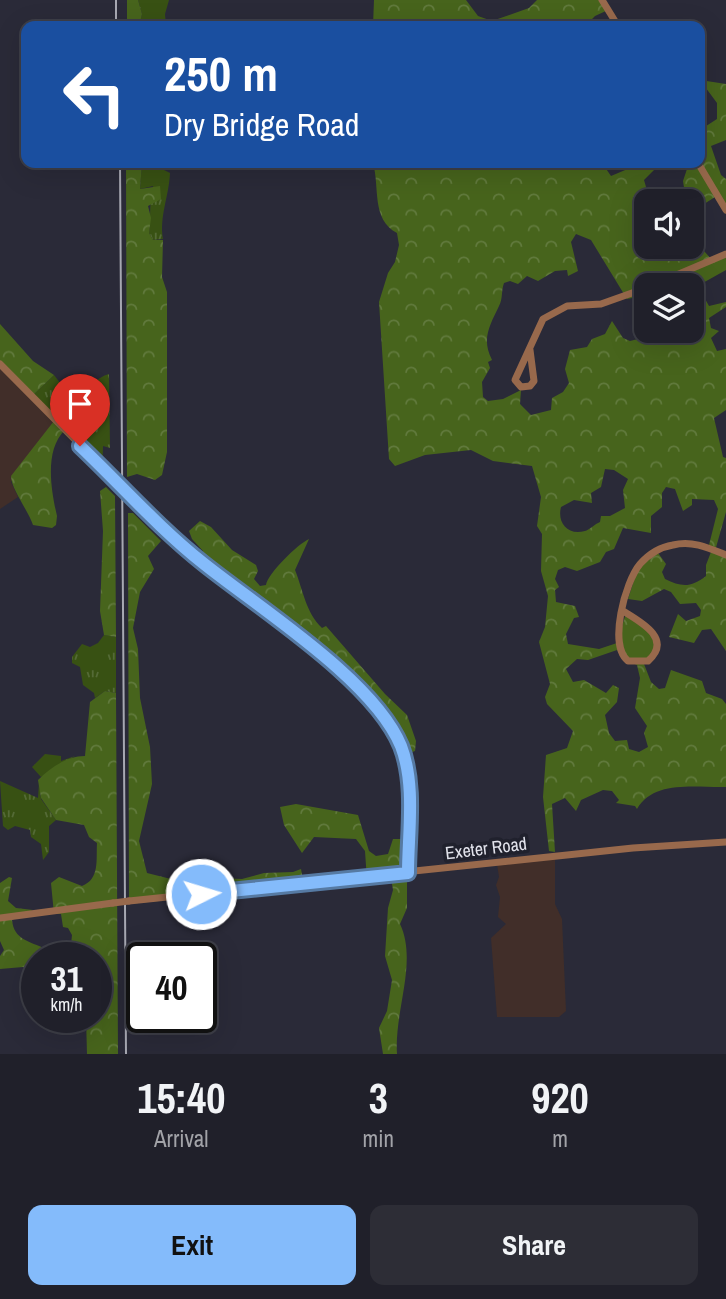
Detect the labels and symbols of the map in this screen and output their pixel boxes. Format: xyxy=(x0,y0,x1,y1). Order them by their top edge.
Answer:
pin xyxy=(50,374,110,446)
street label: Exeter Road xyxy=(444,831,528,865)
position arrow xyxy=(164,857,238,931)
speed limit sign: 40 xyxy=(126,942,217,1033)

